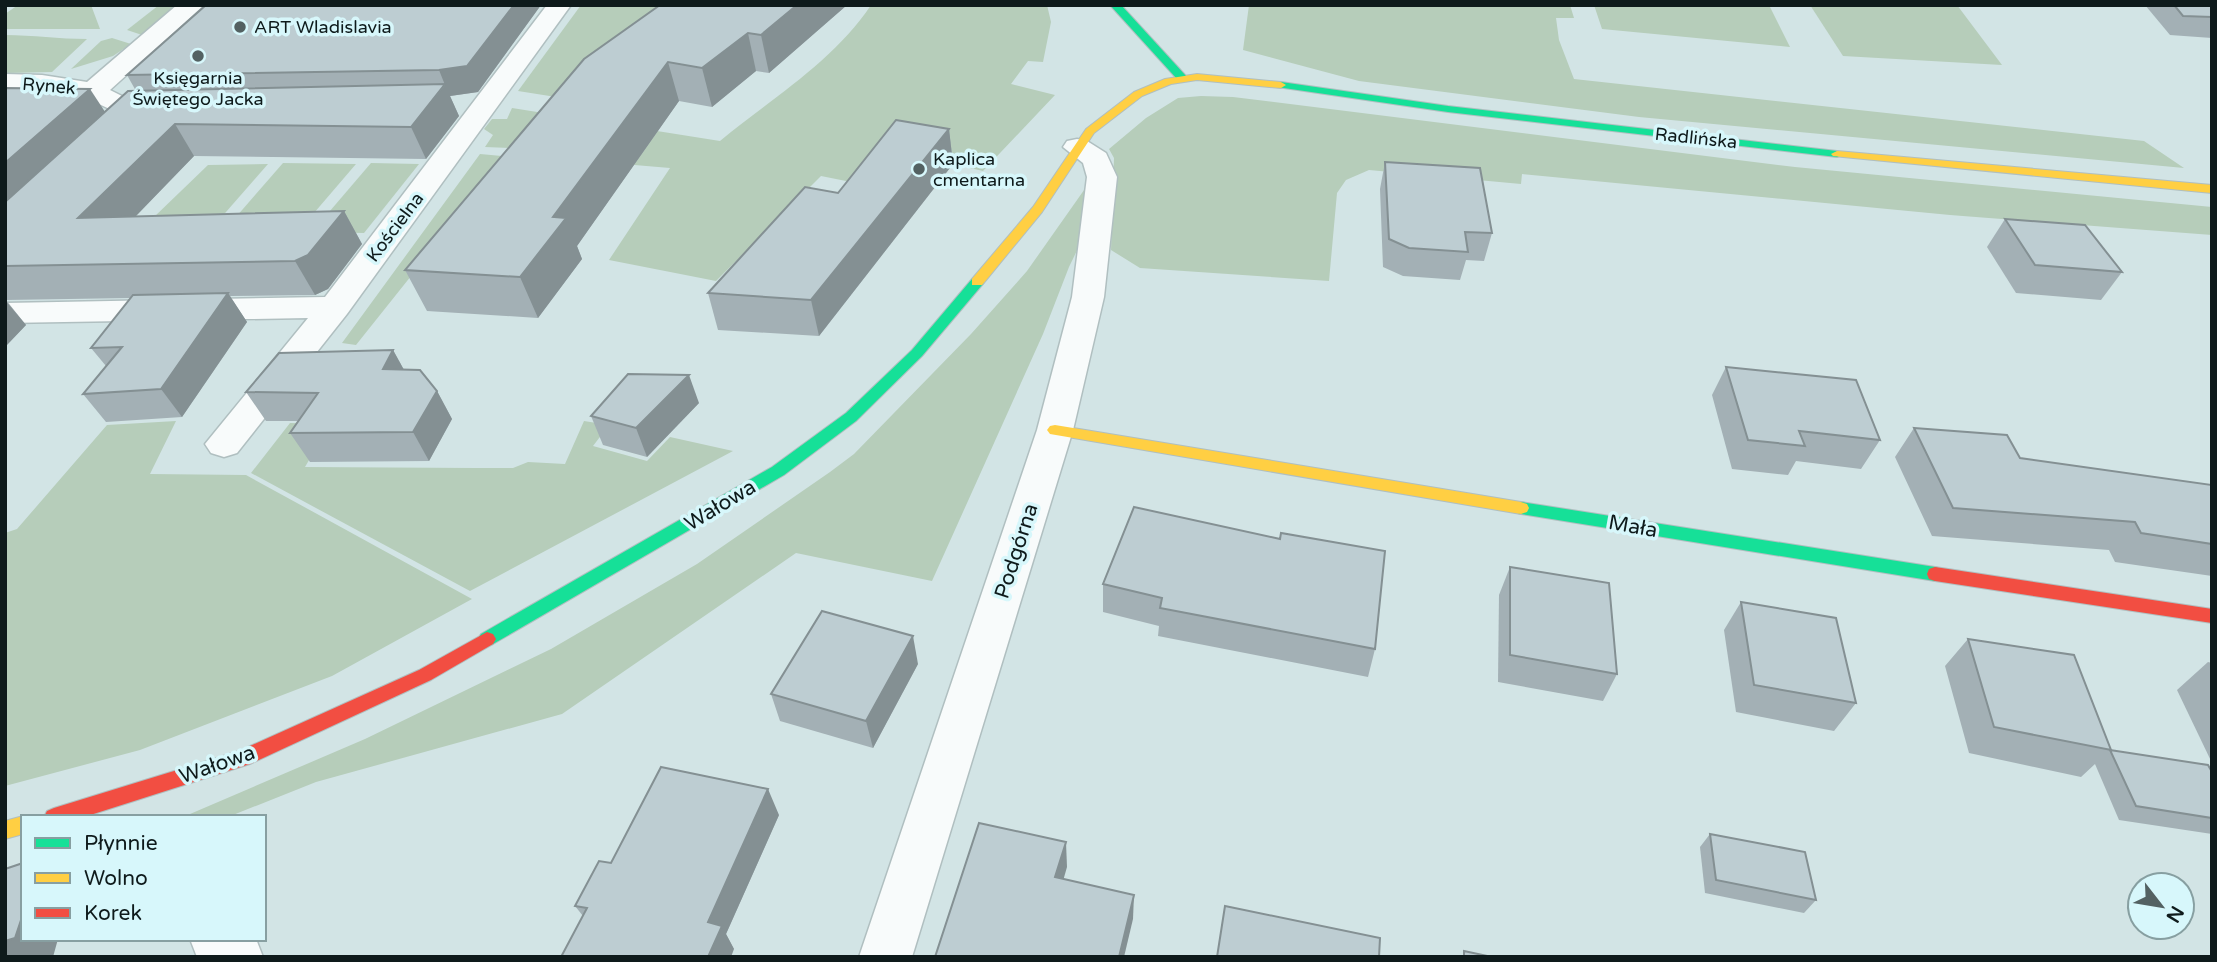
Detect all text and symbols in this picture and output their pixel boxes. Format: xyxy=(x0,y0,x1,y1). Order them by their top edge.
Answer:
place label: ART Wladislavia xyxy=(254,16,392,38)
marker: ART Wladislavia xyxy=(232,19,248,35)
marker: Księgarnia Świętego Jacka xyxy=(190,48,206,64)
place label: Księgarnia Świętego Jacka xyxy=(132,67,264,110)
street label: Rynek xyxy=(21,73,77,99)
street label: Radlińska xyxy=(1654,123,1738,153)
place label: Kaplica cmentarna xyxy=(933,148,1025,191)
marker: Kaplica cmentarna xyxy=(911,161,927,177)
street label: Kościelna xyxy=(362,188,428,266)
street label: Wałowa xyxy=(680,474,760,536)
street label: Podgórna xyxy=(989,500,1044,602)
street label: Mała xyxy=(1606,510,1659,543)
street label: Wałowa xyxy=(176,740,258,789)
legend xyxy=(21,815,266,941)
text: Płynnie xyxy=(84,831,158,856)
text: Wolno xyxy=(84,866,148,891)
north arrow xyxy=(2126,871,2196,941)
text: Korek xyxy=(84,901,142,926)
text: N xyxy=(2161,902,2188,926)

